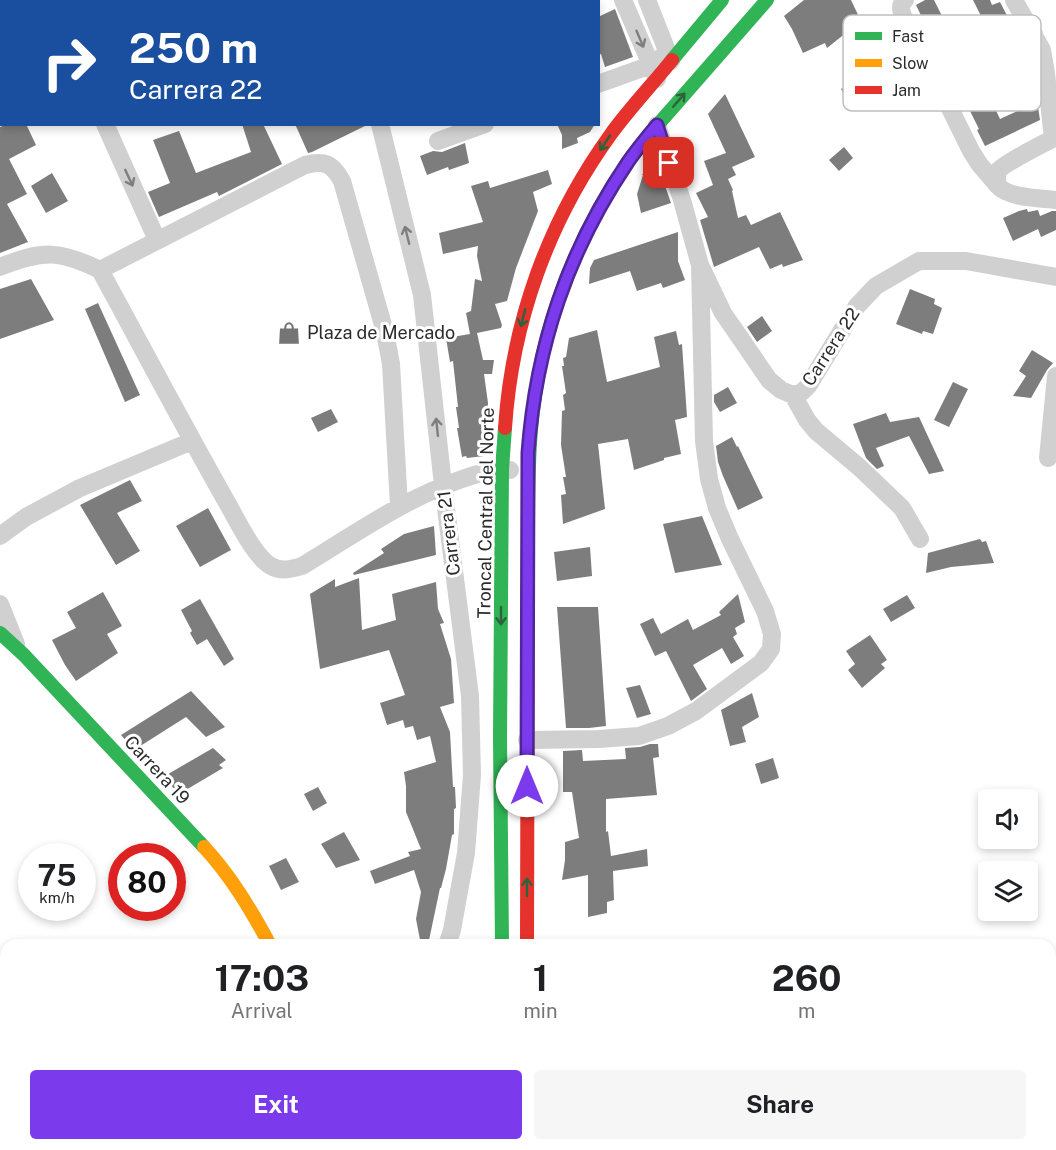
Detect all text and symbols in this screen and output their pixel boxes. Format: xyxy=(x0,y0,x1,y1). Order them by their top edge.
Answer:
legend xyxy=(843,15,1041,111)
text: 250 m xyxy=(129,23,258,72)
icon: right xyxy=(30,24,108,102)
text: Fast xyxy=(892,27,924,46)
one-way arrow xyxy=(635,30,647,48)
text: Slow xyxy=(892,54,929,73)
text: Carrera 22 xyxy=(129,73,262,105)
text: Jam xyxy=(892,81,921,100)
one-way arrow xyxy=(672,93,686,108)
one-way arrow xyxy=(599,134,611,150)
pin xyxy=(643,137,694,188)
icon: arrive xyxy=(652,146,685,179)
one-way arrow xyxy=(124,168,135,186)
one-way arrow xyxy=(401,226,413,245)
street label: Carrera 22 xyxy=(798,304,864,390)
one-way arrow xyxy=(517,309,528,328)
shop icon: Plaza de Mercado xyxy=(276,320,302,346)
place label: Plaza de Mercado xyxy=(307,322,455,343)
street label: Troncal Central del Norte xyxy=(473,407,498,619)
one-way arrow xyxy=(431,418,442,438)
street label: Carrera 21 xyxy=(433,489,464,577)
one-way arrow xyxy=(495,606,507,626)
street label: Carrera 19 xyxy=(120,731,194,808)
position arrow xyxy=(495,754,559,818)
map controls xyxy=(978,789,1038,921)
button: sound xyxy=(978,789,1038,849)
speed limit sign: 80 xyxy=(108,843,186,921)
text: 75 xyxy=(37,857,77,893)
button: layers xyxy=(978,861,1038,921)
one-way arrow xyxy=(521,877,533,897)
text: km/h xyxy=(39,889,75,906)
text: 17:03 xyxy=(214,957,309,999)
text: 1 xyxy=(533,957,548,999)
text: 260 xyxy=(772,957,842,999)
text: Arrival xyxy=(231,999,293,1023)
text: min xyxy=(524,999,557,1023)
text: m xyxy=(798,999,815,1023)
button: Exit xyxy=(30,1070,522,1139)
button: Share xyxy=(534,1070,1026,1139)

